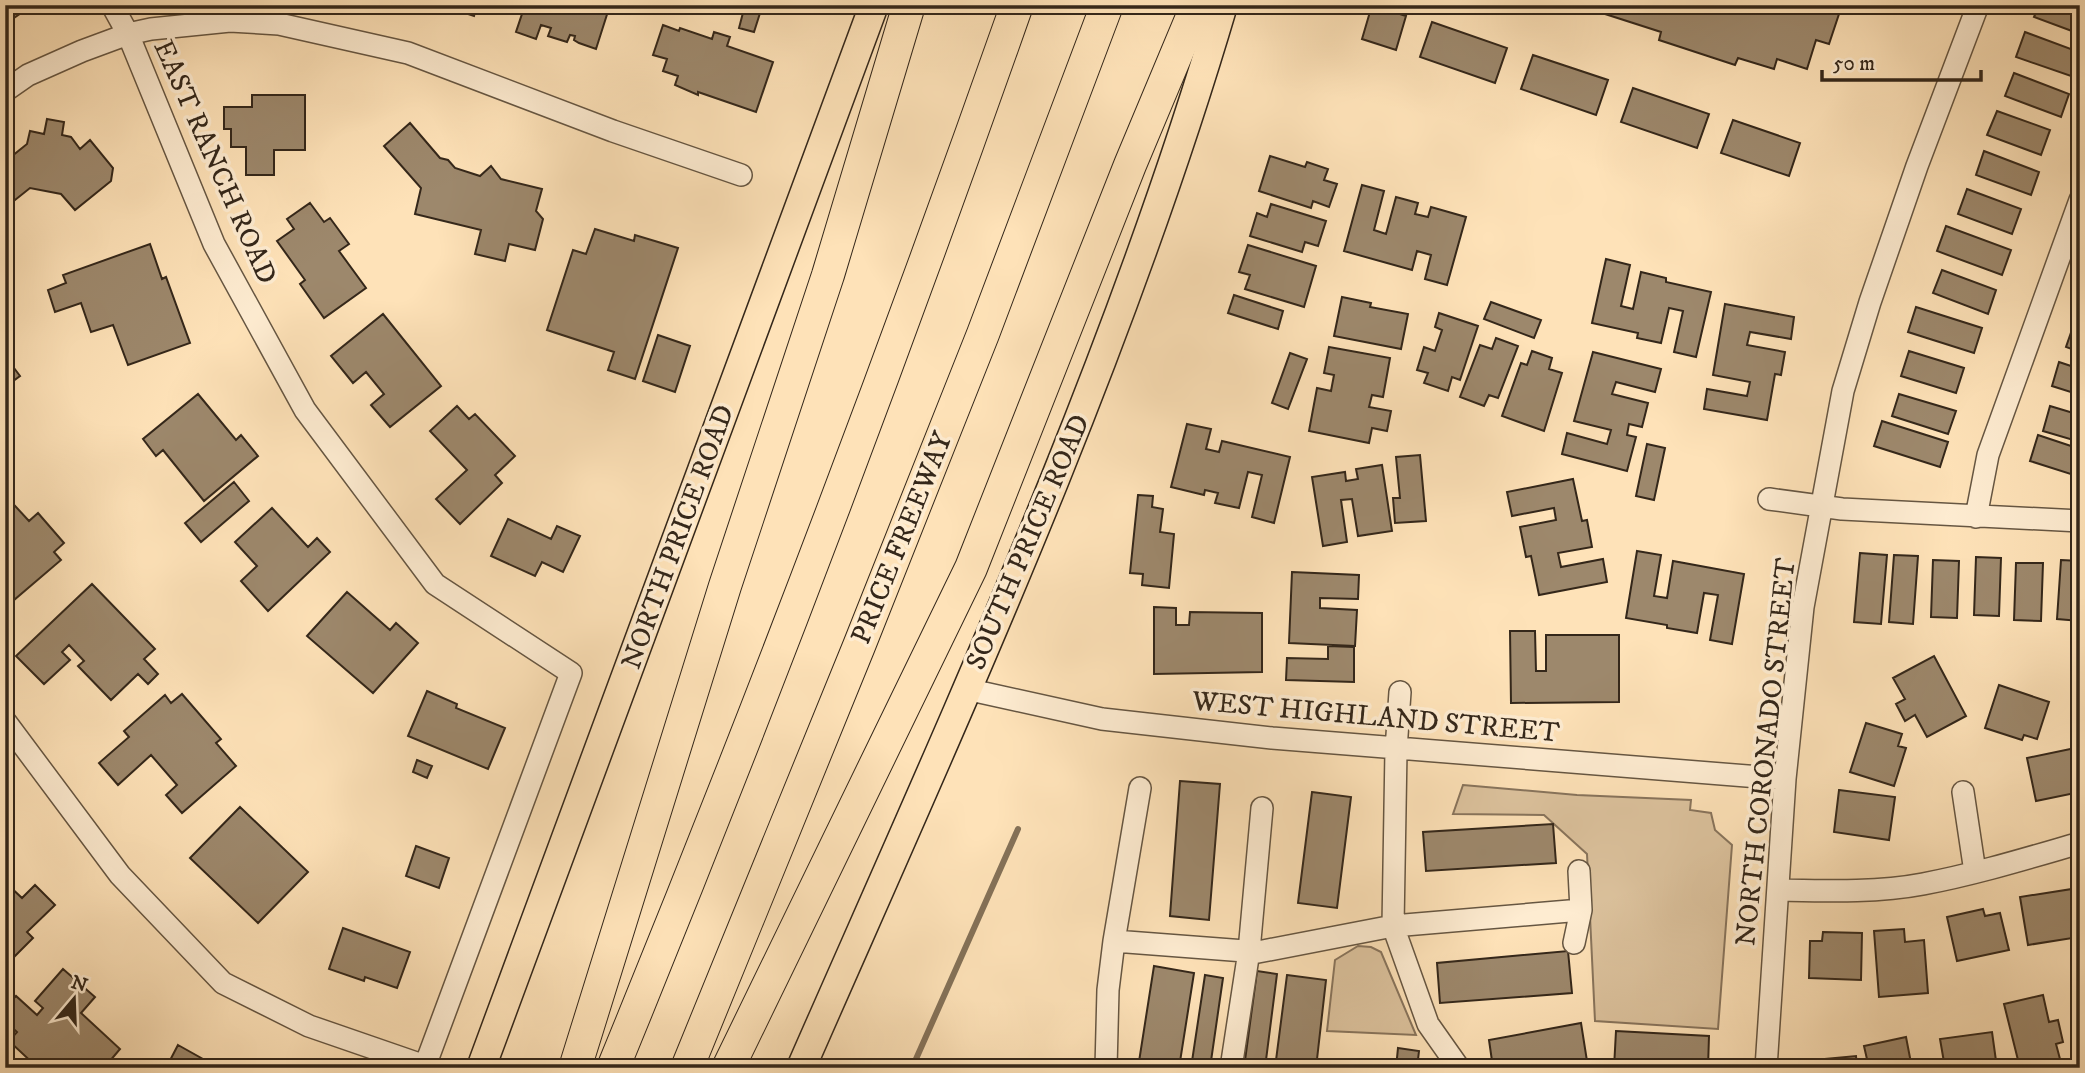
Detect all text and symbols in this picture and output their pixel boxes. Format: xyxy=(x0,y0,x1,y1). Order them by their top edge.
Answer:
street label: EAST RANCH ROAD xyxy=(145,34,285,290)
scale bar xyxy=(1822,38,1982,82)
text: 50 m xyxy=(1833,51,1875,77)
street label: NORTH PRICE ROAD xyxy=(614,400,742,674)
street label: SOUTH PRICE ROAD xyxy=(958,409,1098,675)
street label: PRICE FREEWAY xyxy=(843,426,961,649)
street label: NORTH CORONADO STREET xyxy=(1728,556,1804,948)
street label: WEST HIGHLAND STREET xyxy=(1190,683,1561,751)
north arrow xyxy=(38,964,108,1034)
text: N xyxy=(68,971,91,998)

